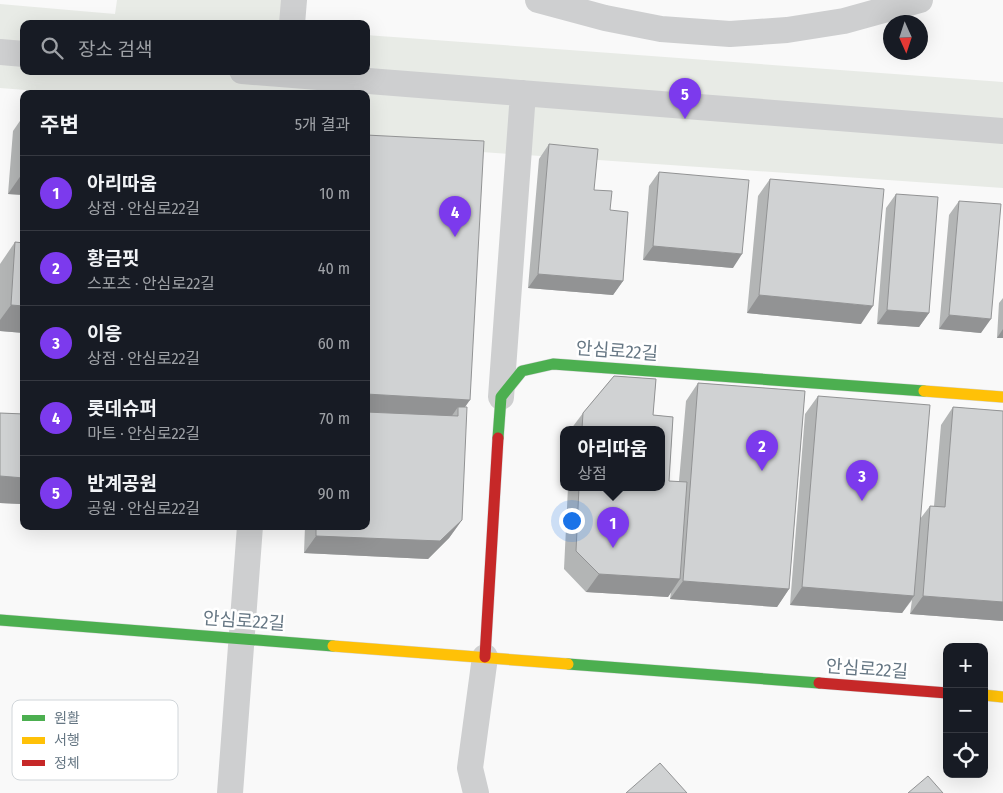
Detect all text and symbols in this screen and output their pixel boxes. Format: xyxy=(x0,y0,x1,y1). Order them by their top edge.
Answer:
north arrow xyxy=(883,15,928,60)
search box xyxy=(20,20,370,75)
icon: search xyxy=(38,34,66,62)
text: 장소 검색 xyxy=(78,38,152,61)
pin: 5 xyxy=(669,78,701,119)
text: 주변 xyxy=(40,112,79,138)
text: 5개 결과 xyxy=(295,115,350,134)
text: 아리따움 xyxy=(87,172,157,195)
text: 1 xyxy=(53,184,59,203)
text: 10 m xyxy=(319,184,350,203)
pin: 4 xyxy=(439,196,471,237)
text: 상점 · 안심로22길 xyxy=(87,199,200,218)
text: 황금핏 xyxy=(87,247,139,270)
text: 2 xyxy=(52,259,60,278)
text: 40 m xyxy=(318,259,350,278)
text: 스포츠 · 안심로22길 xyxy=(87,274,215,293)
text: 이응 xyxy=(87,322,122,345)
text: 3 xyxy=(52,334,60,353)
text: 60 m xyxy=(318,334,350,353)
street label: 안심로22길 xyxy=(575,337,659,365)
text: 상점 · 안심로22길 xyxy=(87,349,200,368)
text: 롯데슈퍼 xyxy=(87,397,157,420)
text: 4 xyxy=(52,409,60,428)
text: 70 m xyxy=(319,409,350,428)
text: 마트 · 안심로22길 xyxy=(87,424,200,443)
popup xyxy=(560,426,665,491)
pin: 2 xyxy=(746,430,778,471)
text: 아리따움 xyxy=(578,437,647,460)
pin: 3 xyxy=(846,460,878,501)
text: 상점 xyxy=(578,464,607,483)
text: 반계공원 xyxy=(87,472,157,495)
text: 5 xyxy=(52,484,60,503)
text: 90 m xyxy=(318,484,350,503)
text: 공원 · 안심로22길 xyxy=(87,499,200,518)
pin: 1 xyxy=(597,507,629,548)
your location xyxy=(559,508,585,534)
street label: 안심로22길 xyxy=(202,607,286,635)
map controls xyxy=(943,643,988,778)
button: + xyxy=(943,643,988,688)
street label: 안심로22길 xyxy=(825,655,909,683)
button: − xyxy=(943,688,988,733)
legend xyxy=(12,700,178,780)
text: 원활 xyxy=(54,710,80,727)
text: 서행 xyxy=(54,732,80,749)
button: locate xyxy=(943,733,988,778)
text: 정체 xyxy=(54,755,80,772)

